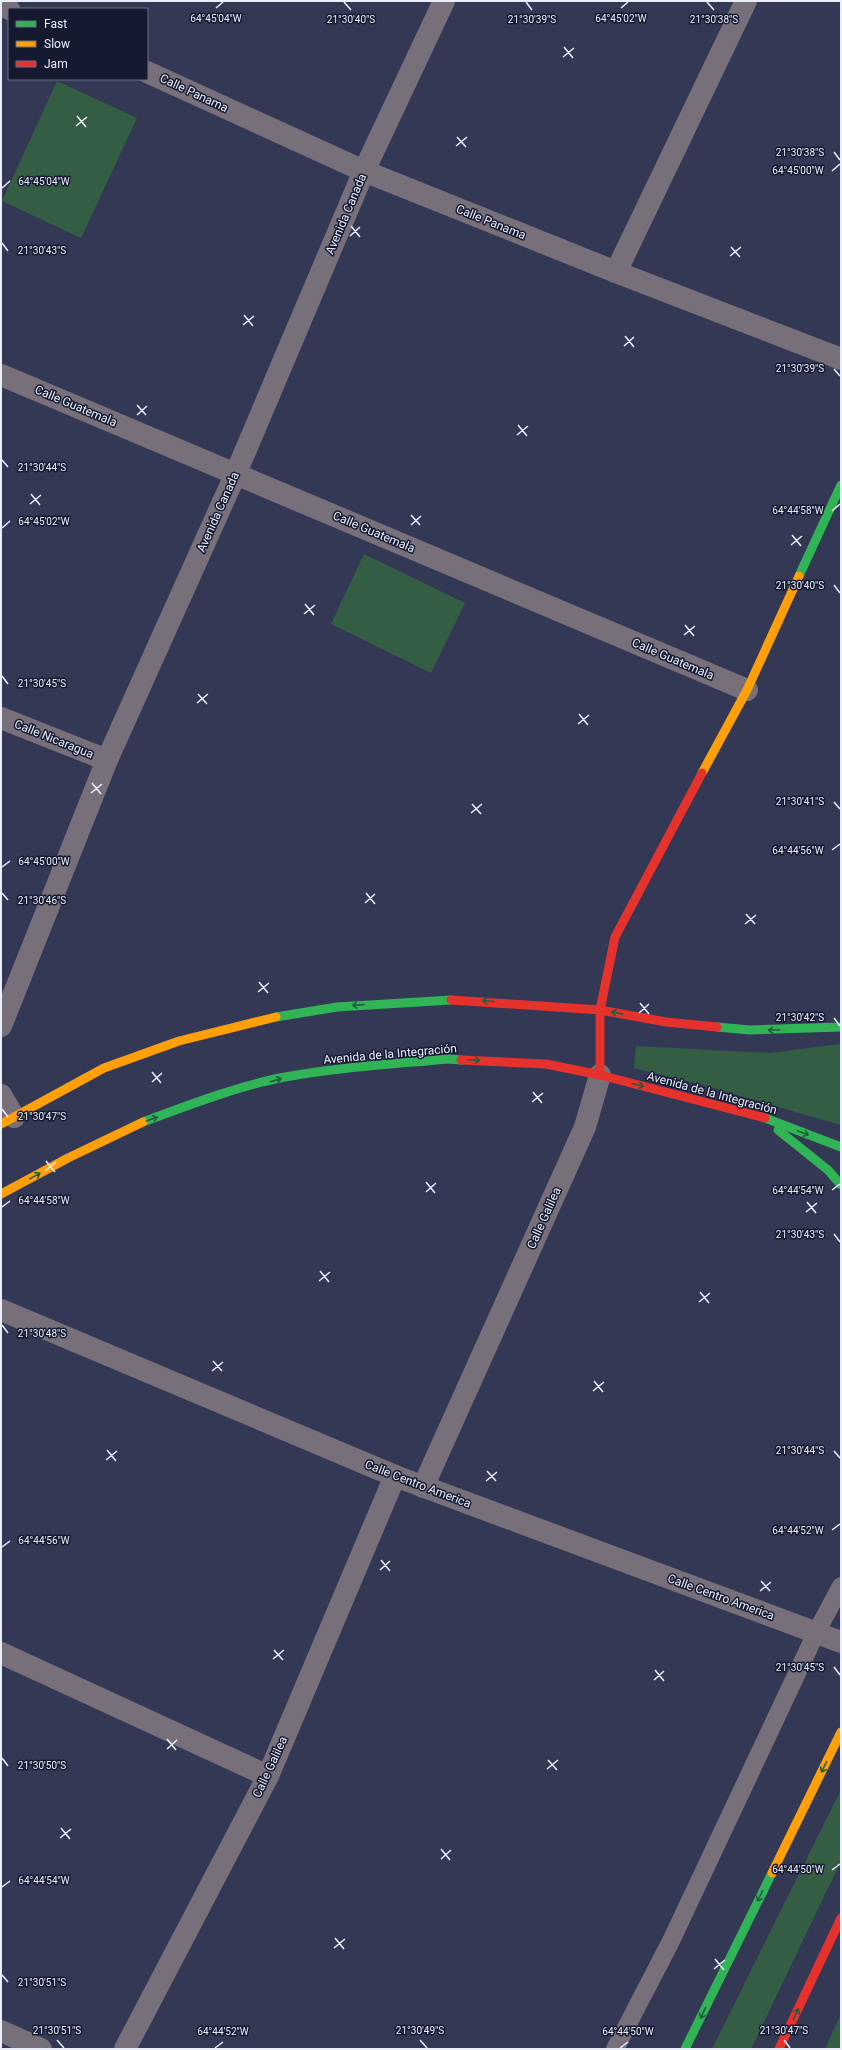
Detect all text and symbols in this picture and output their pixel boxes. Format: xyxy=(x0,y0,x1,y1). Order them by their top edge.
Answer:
legend xyxy=(8,8,148,80)
text: 64°45'04"W xyxy=(190,13,242,24)
text: 64°45'02"W xyxy=(595,13,647,24)
text: 21°30'40"S xyxy=(327,14,375,25)
text: 21°30'39"S xyxy=(508,14,556,25)
text: 21°30'38"S xyxy=(690,14,738,25)
text: Fast xyxy=(44,17,67,31)
text: Slow xyxy=(44,37,70,51)
text: Jam xyxy=(44,57,68,71)
street label: Calle Panama xyxy=(158,71,230,115)
text: 21°30'38"S xyxy=(776,147,824,158)
text: 64°45'00"W xyxy=(772,165,824,176)
street label: Avenida Canada xyxy=(323,172,369,256)
text: 64°45'04"W xyxy=(18,176,70,187)
street label: Calle Panama xyxy=(454,202,528,242)
text: 21°30'43"S xyxy=(18,245,66,256)
text: 21°30'39"S xyxy=(776,363,824,374)
street label: Calle Guatemala xyxy=(33,382,119,430)
text: 21°30'44"S xyxy=(18,462,66,473)
street label: Avenida Canada xyxy=(194,470,242,554)
text: 64°44'58"W xyxy=(772,505,824,516)
street label: Calle Guatemala xyxy=(331,508,417,556)
text: 64°45'02"W xyxy=(18,516,70,527)
text: 21°30'40"S xyxy=(776,580,824,591)
street label: Calle Guatemala xyxy=(630,635,716,683)
text: 21°30'45"S xyxy=(18,678,66,689)
street label: Calle Nicaragua xyxy=(12,717,96,761)
text: 21°30'41"S xyxy=(776,796,824,807)
text: 64°44'56"W xyxy=(772,845,824,856)
text: 64°45'00"W xyxy=(18,856,70,867)
text: 21°30'46"S xyxy=(18,895,66,906)
one-way arrow xyxy=(482,997,495,1004)
one-way arrow xyxy=(352,1001,365,1009)
one-way arrow xyxy=(611,1009,624,1017)
text: 21°30'42"S xyxy=(776,1012,824,1023)
one-way arrow xyxy=(768,1026,781,1033)
street label: Avenida de la Integración xyxy=(323,1041,457,1067)
one-way arrow xyxy=(467,1057,480,1064)
street label: Avenida de la Integración xyxy=(646,1069,778,1117)
one-way arrow xyxy=(269,1076,282,1083)
one-way arrow xyxy=(631,1081,644,1089)
text: 21°30'47"S xyxy=(18,1111,66,1122)
one-way arrow xyxy=(145,1115,158,1122)
one-way arrow xyxy=(797,1129,809,1137)
one-way arrow xyxy=(29,1171,41,1179)
street label: Calle Galilea xyxy=(524,1185,564,1251)
text: 64°44'54"W xyxy=(772,1185,824,1196)
text: 64°44'58"W xyxy=(18,1195,70,1206)
text: 21°30'43"S xyxy=(776,1229,824,1240)
text: 21°30'48"S xyxy=(18,1328,66,1339)
text: 21°30'44"S xyxy=(776,1445,824,1456)
street label: Calle Centro America xyxy=(363,1457,473,1511)
text: 64°44'52"W xyxy=(772,1525,824,1536)
text: 64°44'56"W xyxy=(18,1535,70,1546)
street label: Calle Centro America xyxy=(666,1571,776,1623)
text: 21°30'45"S xyxy=(776,1662,824,1673)
street label: Calle Galilea xyxy=(250,1734,290,1800)
text: 21°30'50"S xyxy=(18,1760,66,1771)
one-way arrow xyxy=(820,1760,827,1772)
text: 64°44'50"W xyxy=(772,1864,824,1875)
text: 64°44'54"W xyxy=(18,1875,70,1886)
one-way arrow xyxy=(756,1890,763,1902)
text: 21°30'51"S xyxy=(18,1977,66,1988)
one-way arrow xyxy=(699,2006,706,2018)
one-way arrow xyxy=(793,2008,800,2020)
text: 21°30'51"S xyxy=(33,2025,81,2036)
text: 21°30'49"S xyxy=(396,2025,444,2036)
text: 21°30'47"S xyxy=(760,2025,808,2036)
text: 64°44'52"W xyxy=(197,2026,249,2037)
text: 64°44'50"W xyxy=(602,2026,654,2037)

